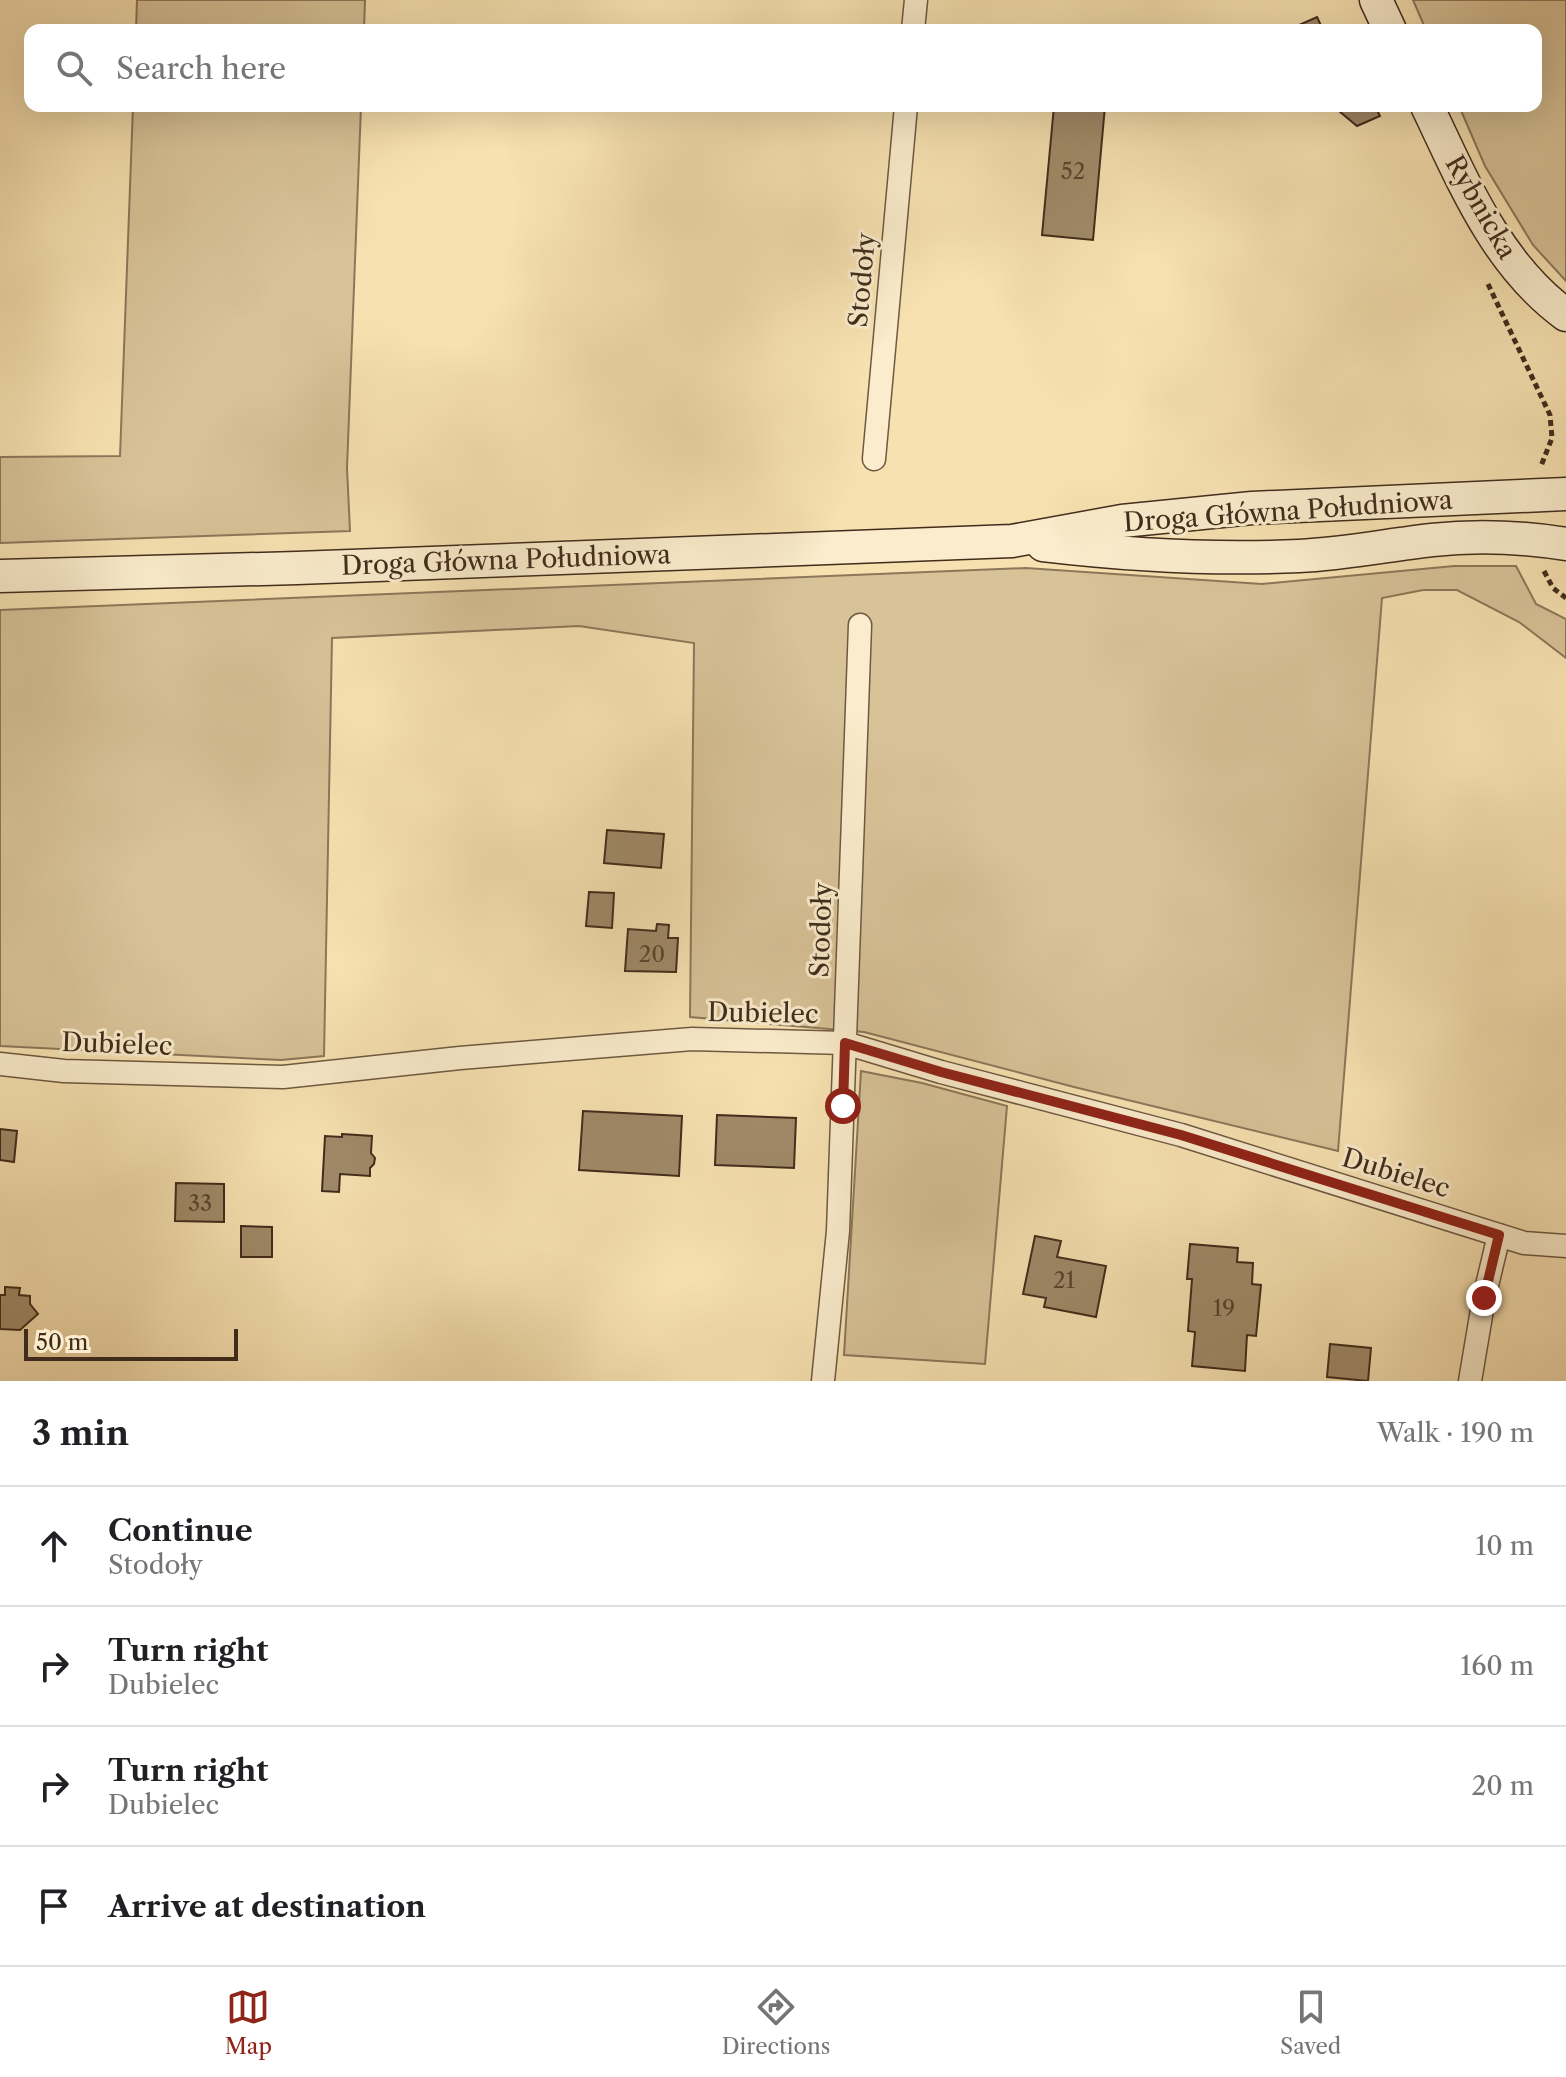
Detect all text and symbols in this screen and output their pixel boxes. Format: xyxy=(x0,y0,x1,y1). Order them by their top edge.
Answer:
search box xyxy=(24,24,1542,112)
icon: search xyxy=(52,46,96,90)
text: Search here xyxy=(116,50,286,87)
street label: Rybnicka xyxy=(1439,149,1524,265)
house number: 52 xyxy=(1061,158,1085,185)
street label: Stodoły xyxy=(842,231,882,329)
street label: Droga Główna Południowa xyxy=(1122,484,1454,538)
street label: Droga Główna Południowa xyxy=(341,538,672,582)
street label: Stodoły xyxy=(803,881,839,978)
house number: 20 xyxy=(639,941,665,968)
street label: Dubielec xyxy=(707,996,819,1030)
street label: Dubielec xyxy=(61,1026,173,1062)
route start xyxy=(825,1088,861,1124)
street label: Dubielec xyxy=(1338,1141,1454,1205)
house number: 33 xyxy=(188,1190,212,1217)
house number: 21 xyxy=(1053,1267,1075,1294)
route end xyxy=(1466,1280,1502,1316)
house number: 19 xyxy=(1213,1295,1235,1322)
scale bar xyxy=(24,1325,238,1361)
text: 50 m xyxy=(36,1329,88,1356)
text: 3 min xyxy=(32,1412,129,1454)
text: Walk · 190 m xyxy=(1377,1417,1534,1449)
text: Continue xyxy=(108,1512,253,1549)
icon: ahead xyxy=(32,1524,76,1568)
text: 10 m xyxy=(1475,1530,1534,1562)
text: Stodoły xyxy=(108,1549,203,1581)
text: Turn right xyxy=(108,1632,268,1669)
icon: right xyxy=(32,1644,76,1688)
text: 160 m xyxy=(1460,1650,1534,1682)
text: Dubielec xyxy=(108,1669,219,1701)
text: Turn right xyxy=(108,1752,268,1789)
icon: right xyxy=(32,1764,76,1808)
text: 20 m xyxy=(1471,1770,1534,1802)
text: Dubielec xyxy=(108,1789,219,1821)
icon: arrive xyxy=(32,1884,76,1928)
text: Arrive at destination xyxy=(108,1888,426,1925)
tab: Map xyxy=(225,1985,272,2060)
tab: Directions xyxy=(722,1985,830,2060)
tab: Saved xyxy=(1280,1985,1341,2060)

